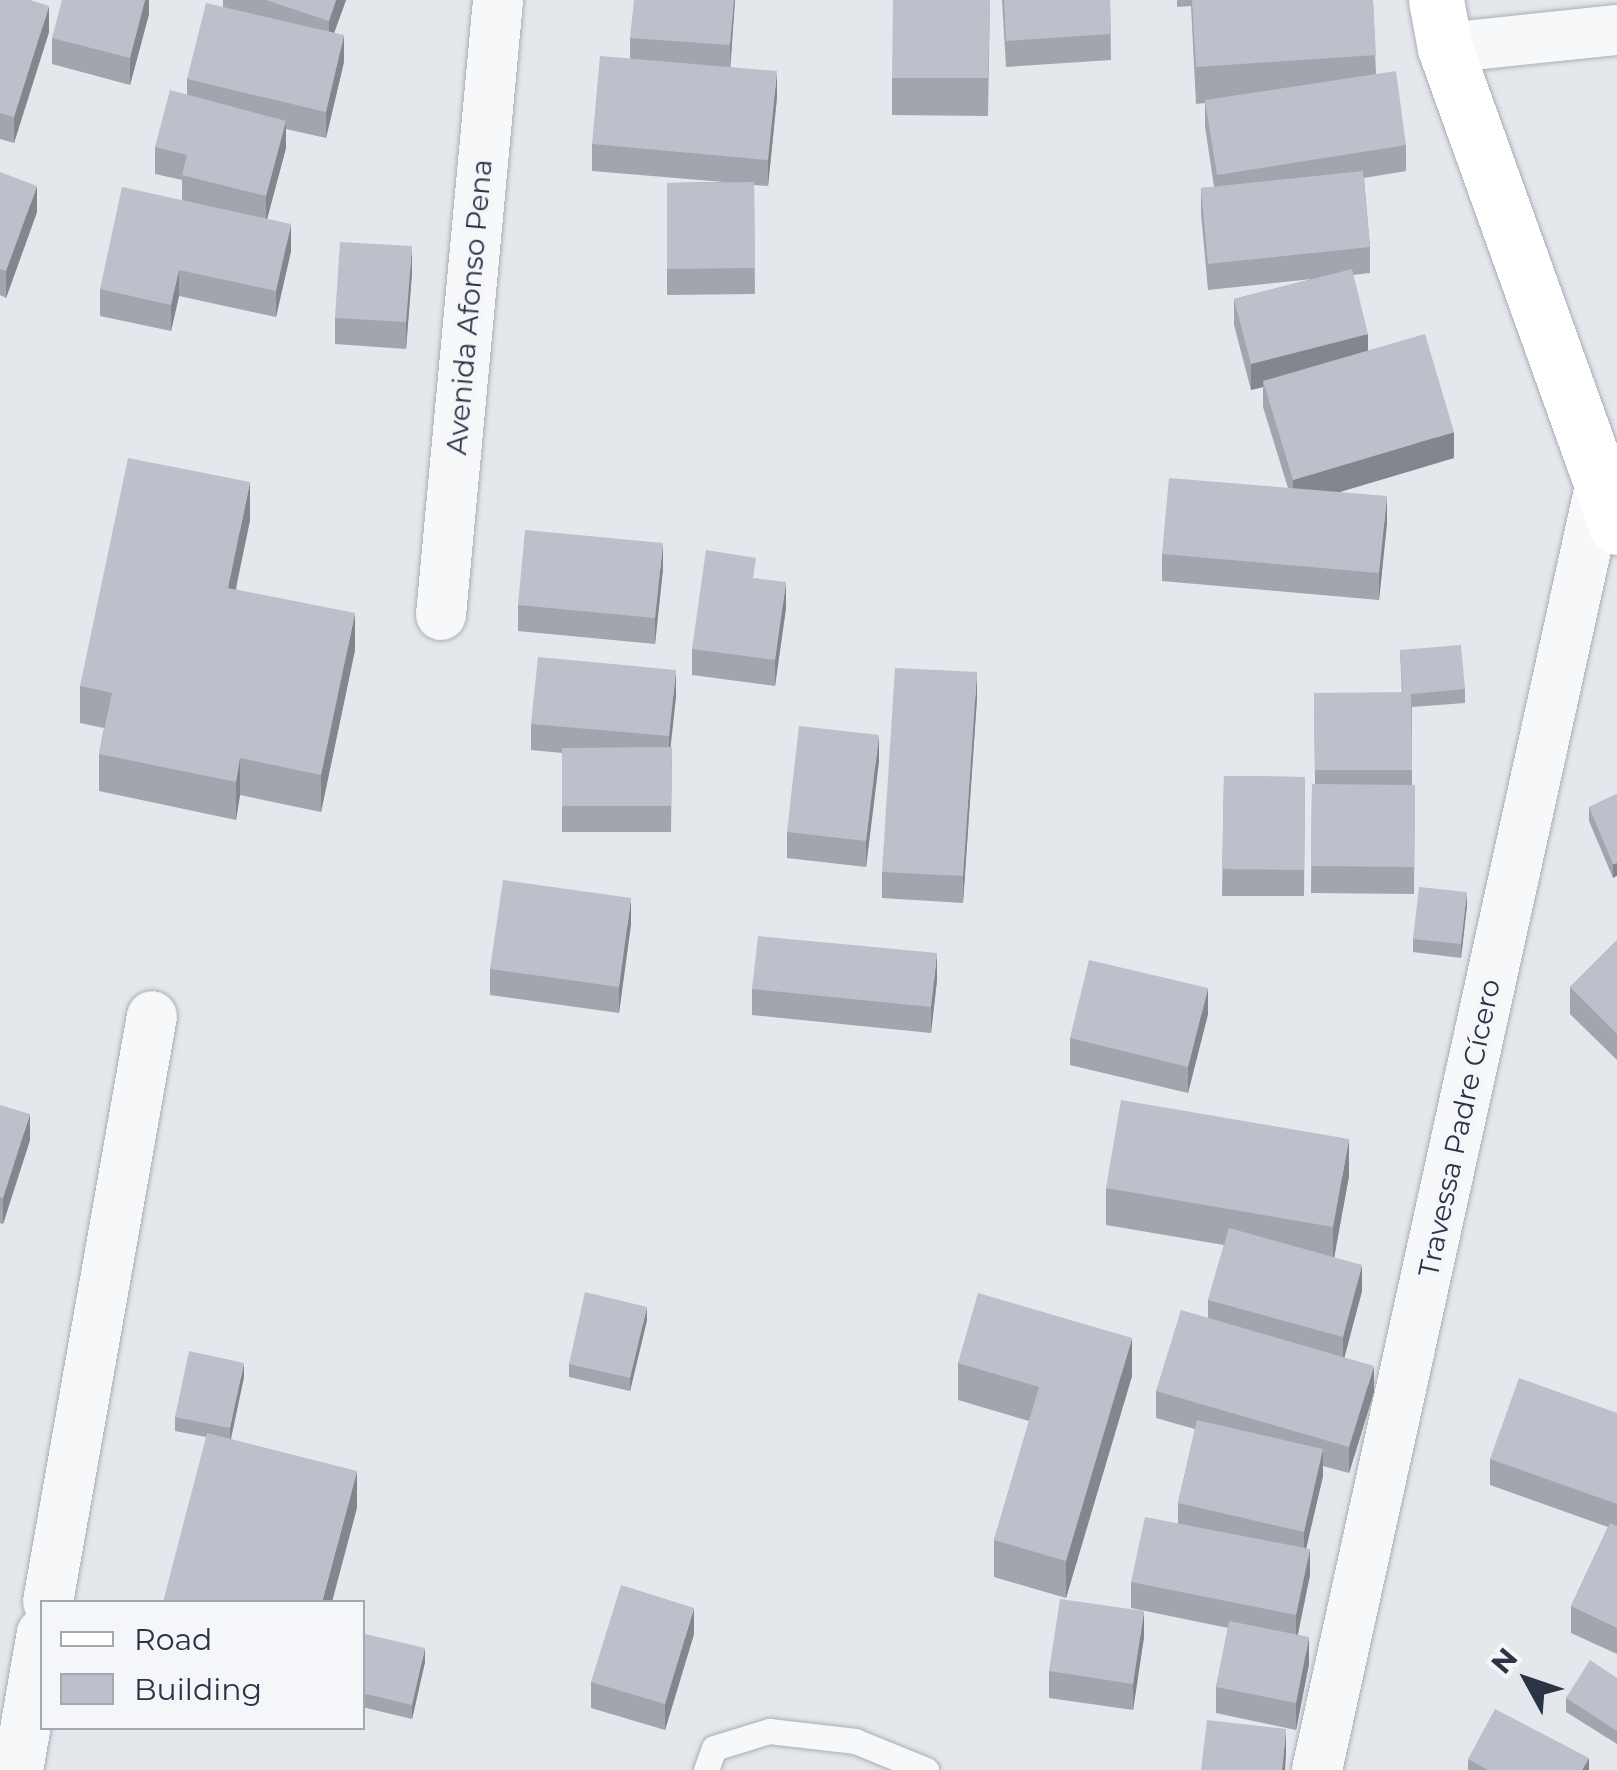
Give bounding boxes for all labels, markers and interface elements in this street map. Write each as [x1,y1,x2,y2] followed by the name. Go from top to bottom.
[439,158,499,456] street label: Avenida Afonso Pena
[1411,976,1507,1280] street label: Travessa Padre Cícero
[40,1600,365,1730] legend
[134,1621,212,1658] text: Road
[1477,1630,1577,1730] north arrow
[1484,1641,1524,1680] text: N
[134,1671,262,1708] text: Building

